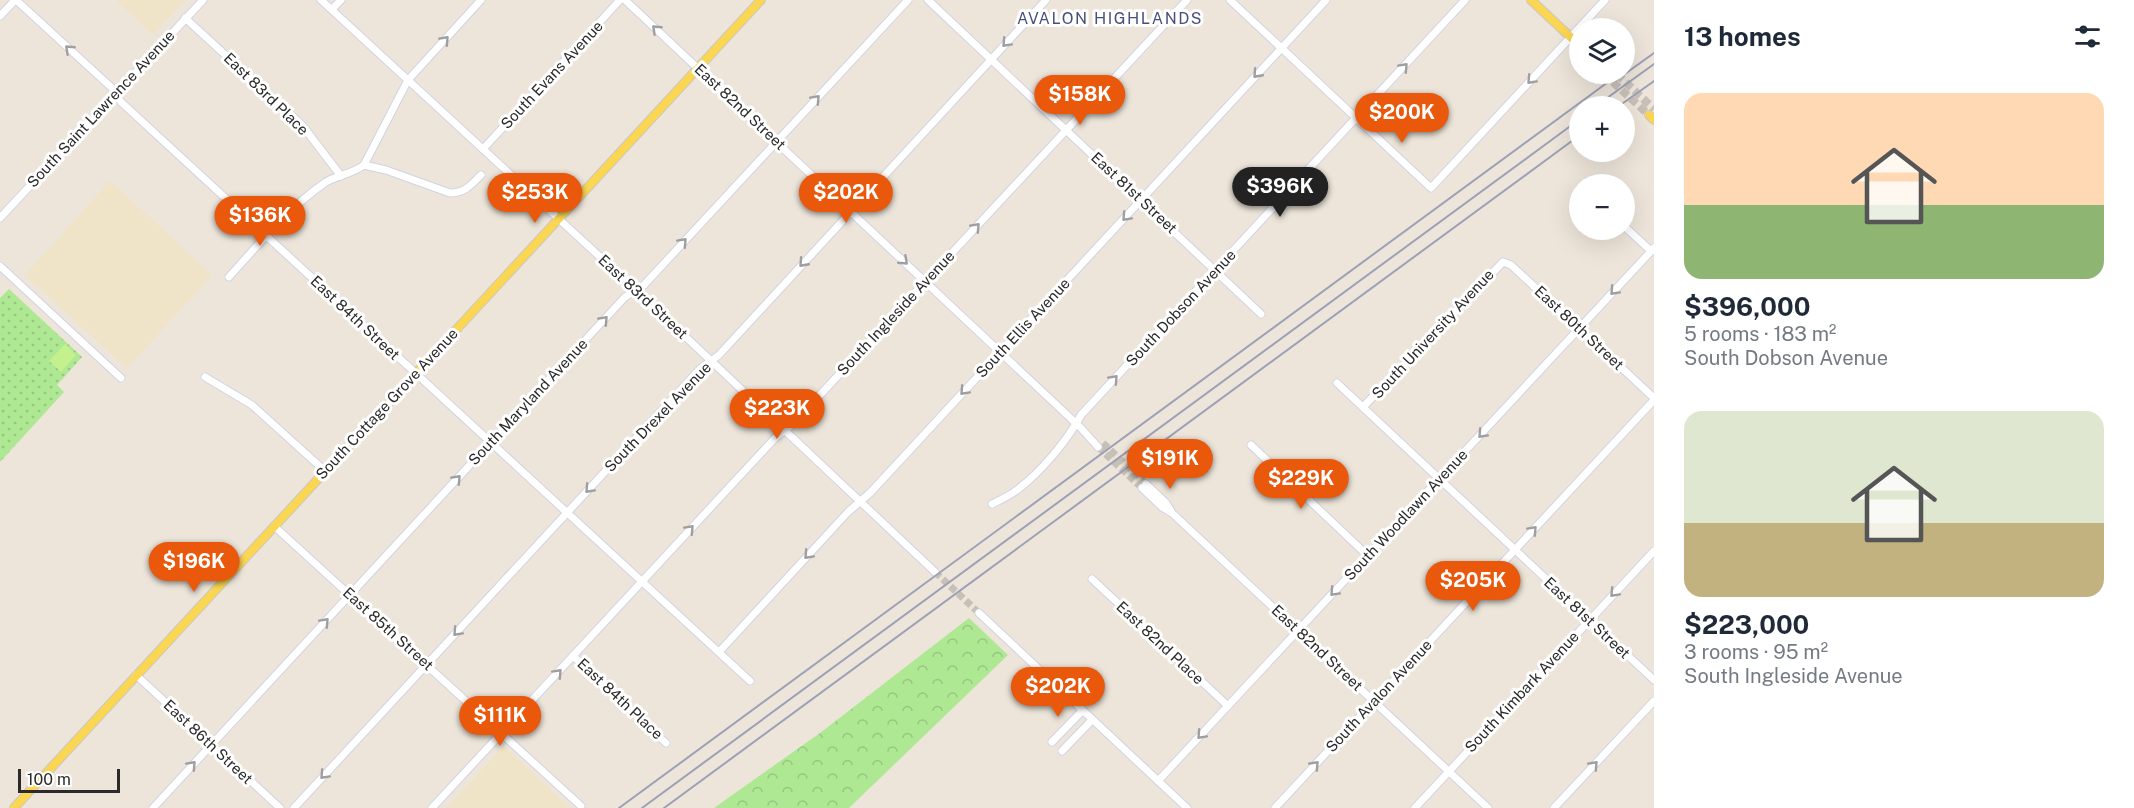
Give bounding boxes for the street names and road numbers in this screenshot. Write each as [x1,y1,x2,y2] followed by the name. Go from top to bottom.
[497,17,606,132] street label: South Evans Avenue
[23,27,178,191] street label: South Saint Lawrence Avenue
[221,49,312,138] street label: East 83rd Place
[691,60,789,153] street label: East 82nd Street
[1088,149,1181,237] street label: East 81st Street
[1122,246,1239,369] street label: South Dobson Avenue
[833,247,958,378] street label: South Ingleside Avenue
[595,251,692,342] street label: East 83rd Street
[1368,266,1497,402] street label: South University Avenue
[307,272,403,363] street label: East 84th Street
[972,274,1073,381] street label: South Ellis Avenue
[1531,282,1627,373] street label: East 80th Street
[312,325,461,483] street label: South Cottage Grove Avenue
[465,335,591,468] street label: South Maryland Avenue
[601,358,714,475] street label: South Drexel Avenue
[1341,446,1471,584] street label: South Woodlawn Avenue
[1541,574,1634,662] street label: East 81st Street
[340,584,437,674] street label: East 85th Street
[1113,598,1208,687] street label: East 82nd Place
[1268,601,1366,694] street label: East 82nd Street
[1461,628,1582,756] street label: South Kimbark Avenue
[1322,636,1435,755] street label: South Avalon Avenue
[574,655,667,743] street label: East 84th Place
[160,696,256,787] street label: East 86th Street

